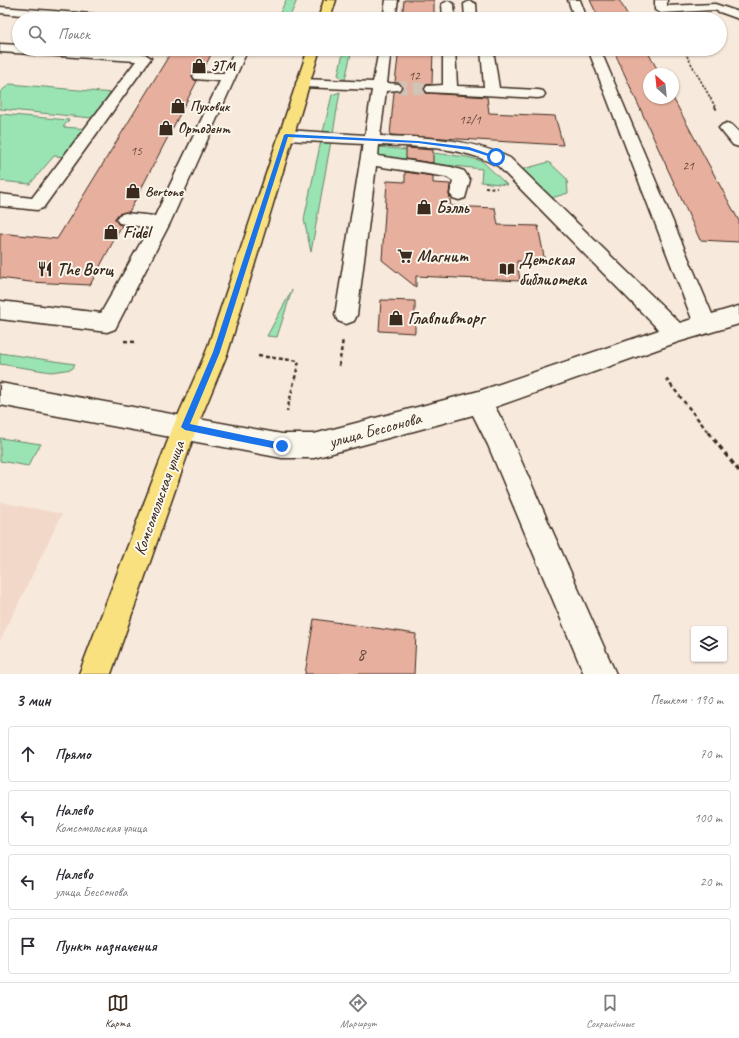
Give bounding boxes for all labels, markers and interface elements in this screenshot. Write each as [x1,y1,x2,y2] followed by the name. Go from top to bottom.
[12,12,727,56] search box
[26,23,48,45] icon: search
[58,25,90,44] text: Поиск
[190,57,208,75] shop icon: ЭТМ
[211,58,236,75] place label: ЭТМ
[408,68,421,84] house number: 12
[643,68,679,104] north arrow
[169,97,187,115] shop icon: Пуховик
[190,98,231,115] place label: Пуховик
[459,112,482,128] house number: 12/1
[157,119,175,137] shop icon: Ортодент
[178,120,231,137] place label: Ортодент
[130,143,143,159] house number: 15
[487,148,505,166] route start
[682,158,695,174] house number: 21
[124,182,142,200] shop icon: Bertone
[145,183,184,200] place label: Bertone
[436,197,470,218] place label: Бэлль
[415,198,433,216] shop icon: Бэлль
[123,222,153,243] place label: Fidel
[102,223,120,241] shop icon: Fidel
[417,246,469,267] place label: Магнит
[396,247,414,265] supermarket icon: Магнит
[519,249,588,290] place label: Детская библиотека
[57,259,114,280] place label: The Borщ
[36,260,54,278] restaurant icon: The Borщ
[498,260,516,278] library icon: Детская библиотека
[408,308,487,329] place label: Главпивторг
[387,309,405,327] shop icon: Главпивторг
[326,407,425,453] street label: улица Бессонова
[129,437,190,558] street label: Комсомольская улица
[273,437,291,455] route end
[691,626,727,662] map controls
[691,626,727,662] button: layers
[357,643,367,665] house number: 8
[16,690,51,711] text: 3 мин
[650,692,723,708] text: Пешком · 190 m
[17,743,39,765] icon: ahead
[55,745,91,764] text: Прямо
[700,746,722,762] text: 70 m
[55,801,93,820] text: Налево
[17,807,39,829] icon: left
[694,810,722,826] text: 100 m
[55,820,147,836] text: Комсомольская улица
[55,865,93,884] text: Налево
[17,871,39,893] icon: left
[700,874,722,890] text: 20 m
[55,884,127,900] text: улица Бессонова
[17,935,39,957] icon: arrive
[55,937,157,956] text: Пункт назначения
[105,992,130,1030] tab: Карта
[340,992,376,1030] tab: Маршрут
[586,992,634,1030] tab: Сохранённые

